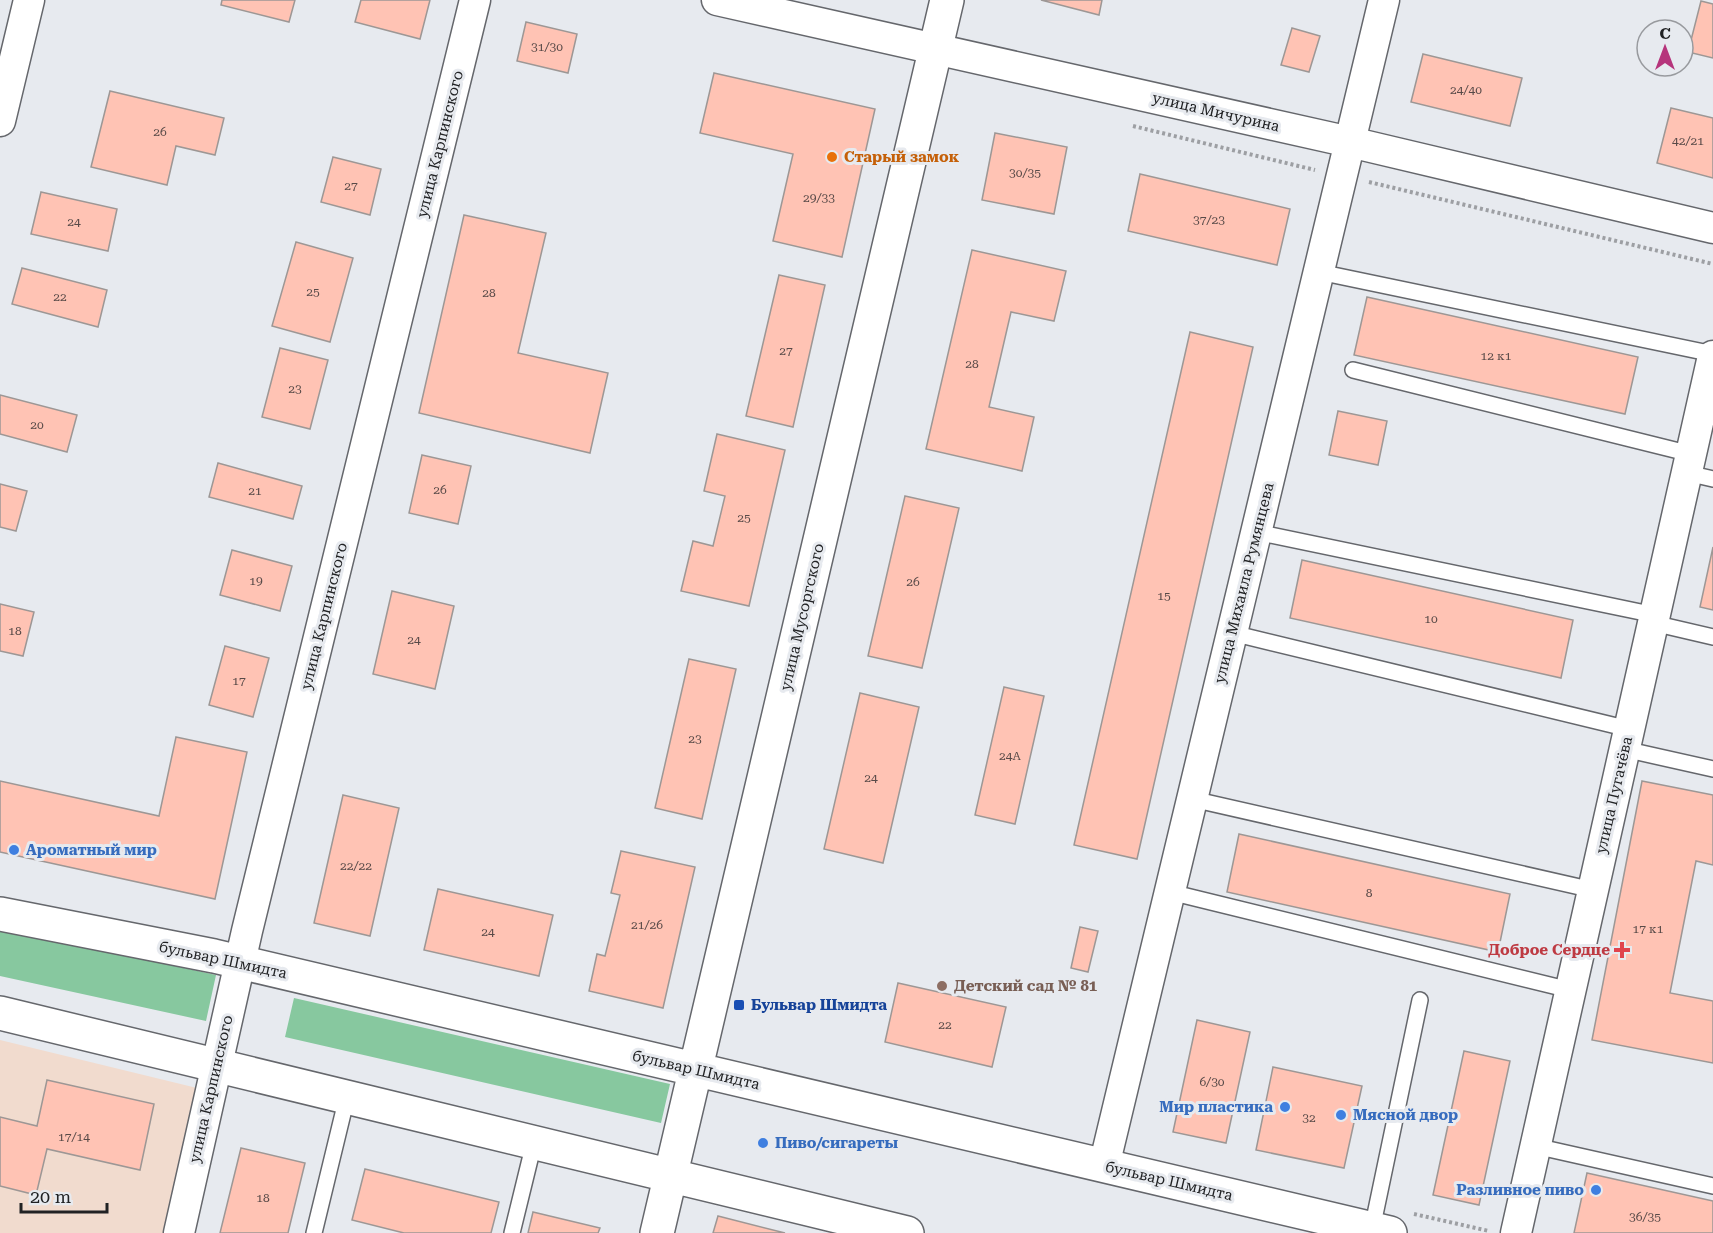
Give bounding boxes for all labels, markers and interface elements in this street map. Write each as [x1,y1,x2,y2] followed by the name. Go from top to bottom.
[1635,18,1695,78] north arrow
[1659,24,1671,43] text: С
[531,40,563,54] house number: 31/30
[413,69,467,219] street label: улица Карпинского
[1450,83,1482,97] house number: 24/40
[1151,89,1281,135] street label: улица Мичурина
[153,125,167,139] house number: 26
[1672,134,1704,148] house number: 42/21
[844,148,960,166] place label: Старый замок
[825,150,839,164] marker: Старый замок
[1009,166,1041,180] house number: 30/35
[344,179,358,193] house number: 27
[803,191,835,205] house number: 29/33
[1193,213,1225,227] house number: 37/23
[67,215,81,229] house number: 24
[306,285,320,299] house number: 25
[482,286,496,300] house number: 28
[53,290,67,304] house number: 22
[779,344,793,358] house number: 27
[1481,349,1512,363] house number: 12 к1
[965,357,979,371] house number: 28
[288,382,302,396] house number: 23
[30,418,44,432] house number: 20
[1210,481,1278,685] street label: улица Михаила Румянцева
[433,483,447,497] house number: 26
[248,484,262,498] house number: 21
[737,511,751,525] house number: 25
[297,541,351,691] street label: улица Карпинского
[776,542,828,692] street label: улица Мусоргского
[249,574,263,588] house number: 19
[906,575,920,589] house number: 26
[1157,589,1171,603] house number: 15
[1424,612,1438,626] house number: 10
[8,624,22,638] house number: 18
[407,633,421,647] house number: 24
[232,674,246,688] house number: 17
[688,732,702,746] house number: 23
[1592,735,1636,855] street label: улица Пугачёва
[999,749,1022,763] house number: 24А
[864,771,878,785] house number: 24
[26,841,157,859] place label: Ароматный мир
[7,843,21,857] marker: Ароматный мир
[340,859,372,873] house number: 22/22
[1366,886,1373,900] house number: 8
[631,918,663,932] house number: 21/26
[1633,922,1664,936] house number: 17 к1
[481,925,495,939] house number: 24
[157,938,289,982] street label: бульвар Шмидта
[1488,941,1610,959] place label: Доброе Сердце
[1615,943,1629,957] marker: Доброе Сердце
[954,977,1098,995] place label: Детский сад № 81
[935,979,949,993] marker: Детский сад № 81
[751,996,887,1014] place label: Бульвар Шмидта
[732,998,746,1012] marker: Бульвар Шмидта
[185,1013,237,1165] street label: улица Карпинского
[938,1018,952,1032] house number: 22
[631,1047,761,1093] street label: бульвар Шмидта
[1199,1075,1225,1089] house number: 6/30
[1159,1098,1273,1116] place label: Мир пластика
[1278,1100,1292,1114] marker: Мир пластика
[1353,1106,1458,1124] place label: Мясной двор
[1334,1108,1348,1122] marker: Мясной двор
[1302,1111,1316,1125] house number: 32
[58,1130,90,1144] house number: 17/14
[775,1134,899,1152] place label: Пиво/сигареты
[756,1136,770,1150] marker: Пиво/сигареты
[1104,1158,1234,1204] street label: бульвар Шмидта
[21,1176,106,1214] scale bar
[1456,1181,1584,1199] place label: Разливное пиво
[1589,1183,1603,1197] marker: Разливное пиво
[30,1186,71,1207] text: 20 m
[256,1191,270,1205] house number: 18
[1629,1210,1661,1224] house number: 36/35

